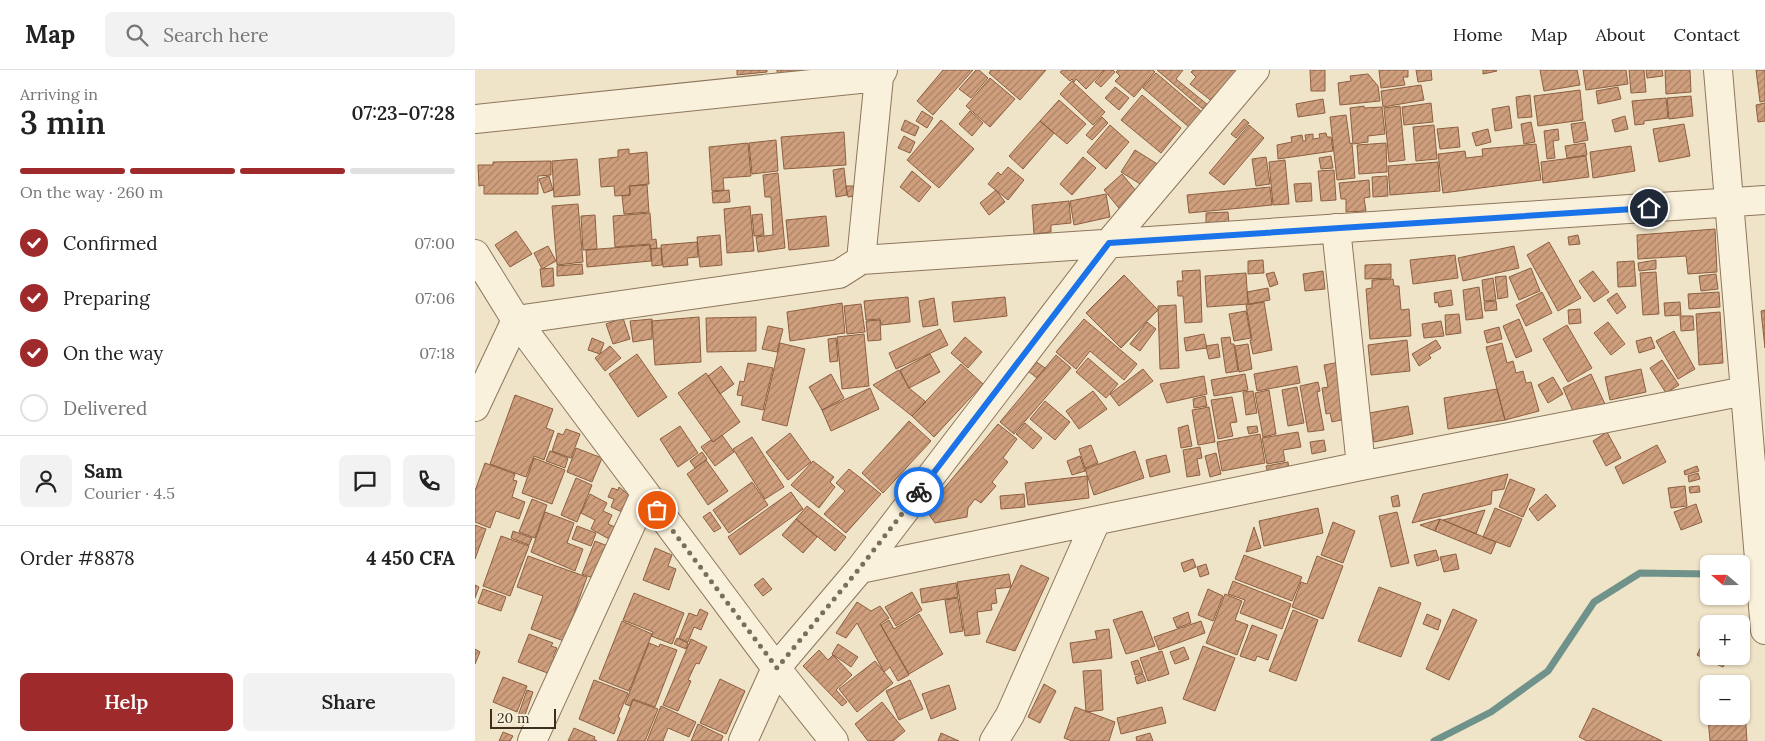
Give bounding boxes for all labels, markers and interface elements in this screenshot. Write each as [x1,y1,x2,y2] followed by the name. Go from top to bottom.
[105,12,455,57] search box
[25,19,75,50] text: Map
[123,21,151,49] icon: search
[163,23,269,47] text: Search here
[1453,23,1503,46] text: Home
[1531,23,1567,46] text: Map
[1595,23,1645,46] text: About
[1673,23,1740,46] text: Contact
[20,84,98,104] text: Arriving in
[352,101,455,125] text: 07:23–07:28
[20,102,106,143] text: 3 min
[20,182,163,202] text: On the way · 260 m
[1628,187,1670,229] pin
[1635,194,1663,222] icon: home
[20,229,48,257] icon: check
[63,231,158,255] text: Confirmed
[414,233,455,253] text: 07:00
[20,284,48,312] icon: check
[63,286,150,310] text: Preparing
[415,288,455,308] text: 07:06
[20,339,48,367] icon: check
[63,341,163,365] text: On the way
[419,343,455,363] text: 07:18
[63,396,147,420] text: Delivered
[20,455,72,507] button: person
[339,455,391,507] button: chat
[403,455,455,507] button: phone
[84,459,123,483] text: Sam
[894,467,944,517] courier
[905,478,933,506] icon: bike
[84,483,175,503] text: Courier · 4.5
[636,489,678,531] pin
[643,496,671,524] icon: bag
[20,546,135,570] text: Order #8878
[366,546,455,570] text: 4 450 CFA
[1700,555,1750,605] north arrow
[1700,555,1750,725] map controls
[1700,615,1750,665] button: +
[20,673,233,731] button: Help
[243,673,455,731] button: Share
[1700,675,1750,725] button: −
[490,706,556,729] scale bar
[497,709,529,727] text: 20 m

